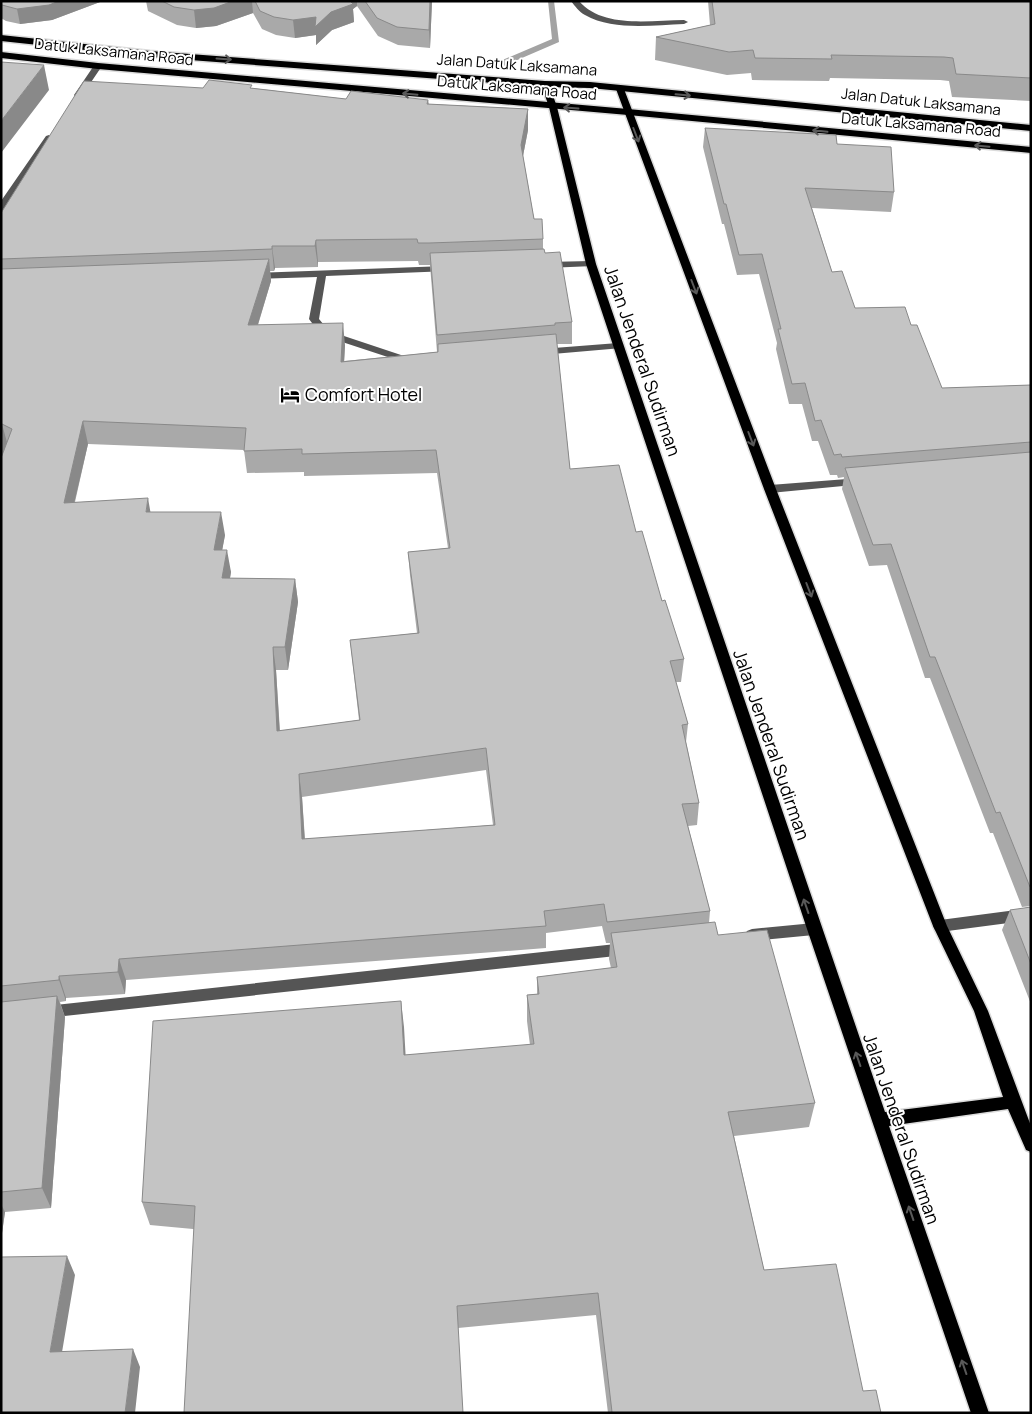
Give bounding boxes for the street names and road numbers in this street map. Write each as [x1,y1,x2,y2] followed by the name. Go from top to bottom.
[33,33,195,70] street label: Datuk Laksamana Road
[436,48,598,81] street label: Jalan Datuk Laksamana
[436,70,598,105] street label: Datuk Laksamana Road
[840,83,1002,120] street label: Jalan Datuk Laksamana
[840,107,1002,142] street label: Datuk Laksamana Road
[599,262,687,459] street label: Jalan Jenderal Sudirman
[728,646,816,843] street label: Jalan Jenderal Sudirman
[858,1030,946,1227] street label: Jalan Jenderal Sudirman

